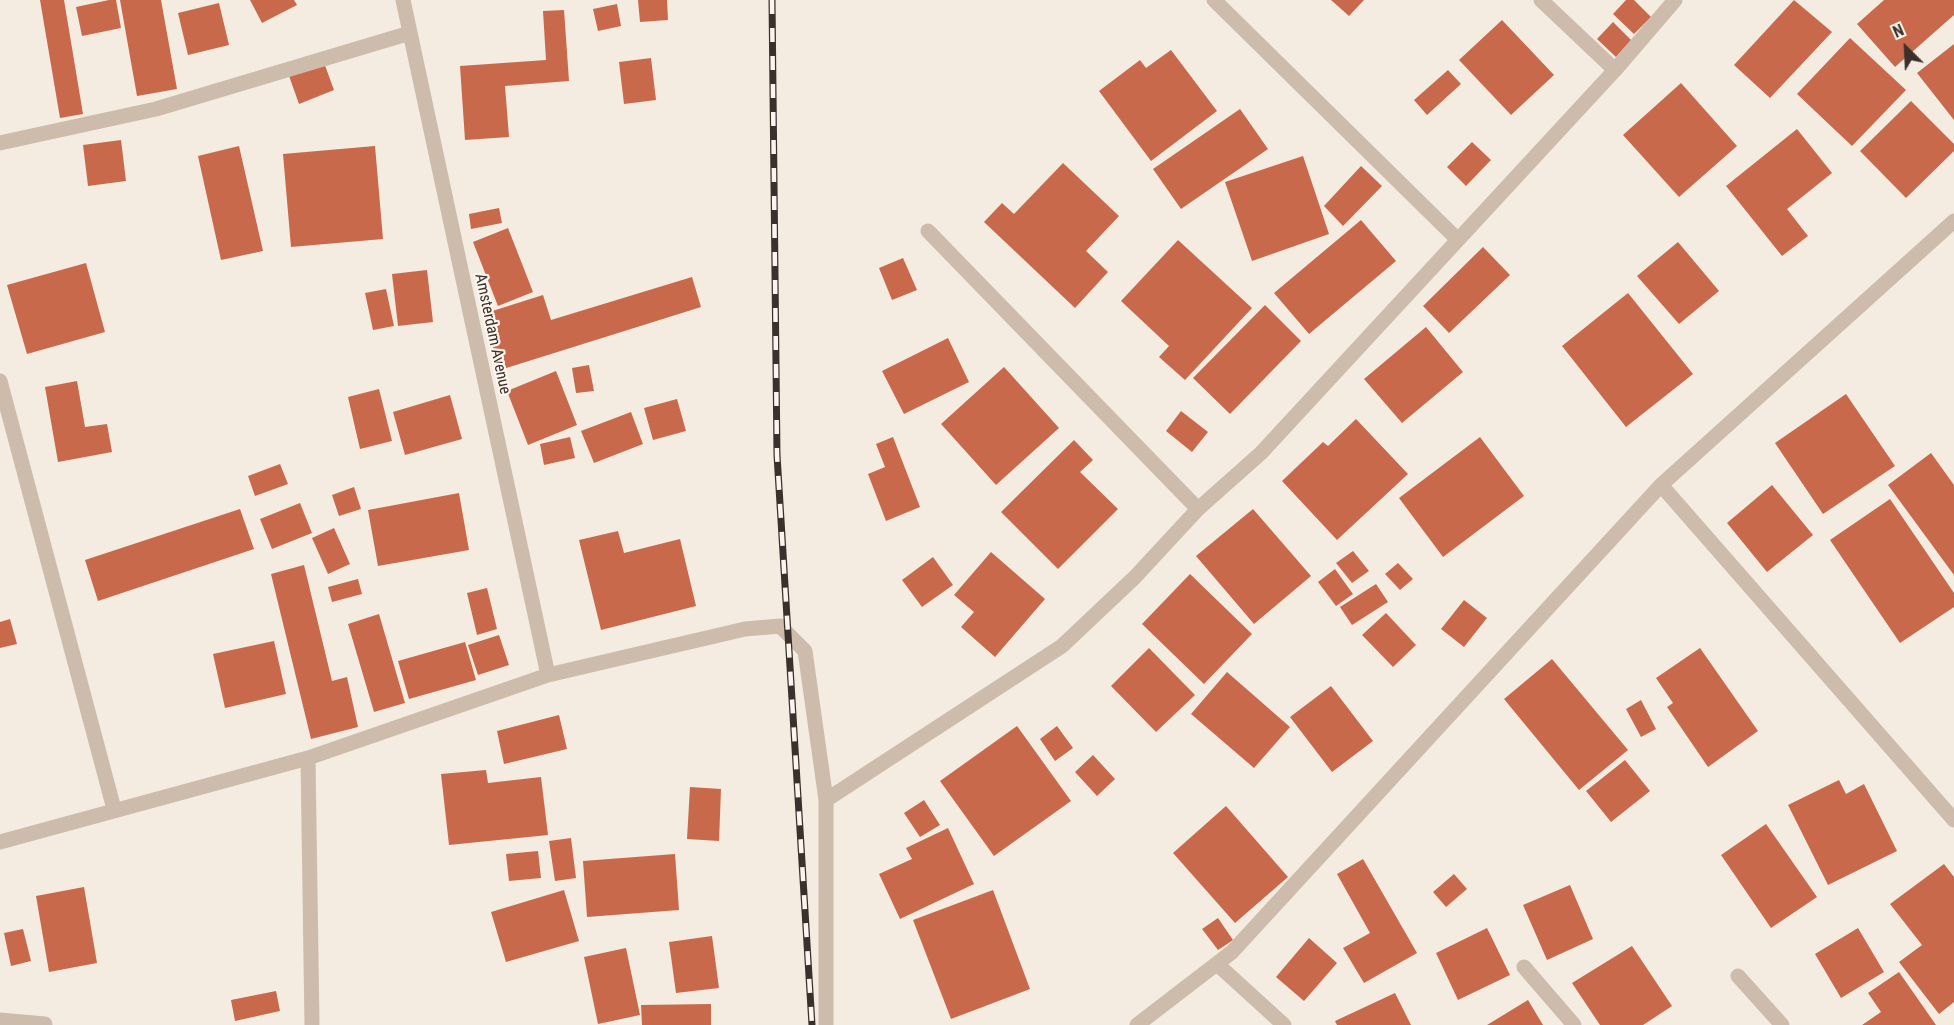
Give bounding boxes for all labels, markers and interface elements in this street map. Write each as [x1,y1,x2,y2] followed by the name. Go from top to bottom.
[1876,18,1936,78] north arrow
[1890,20,1907,42] text: N
[470,272,514,396] street label: Amsterdam Avenue

